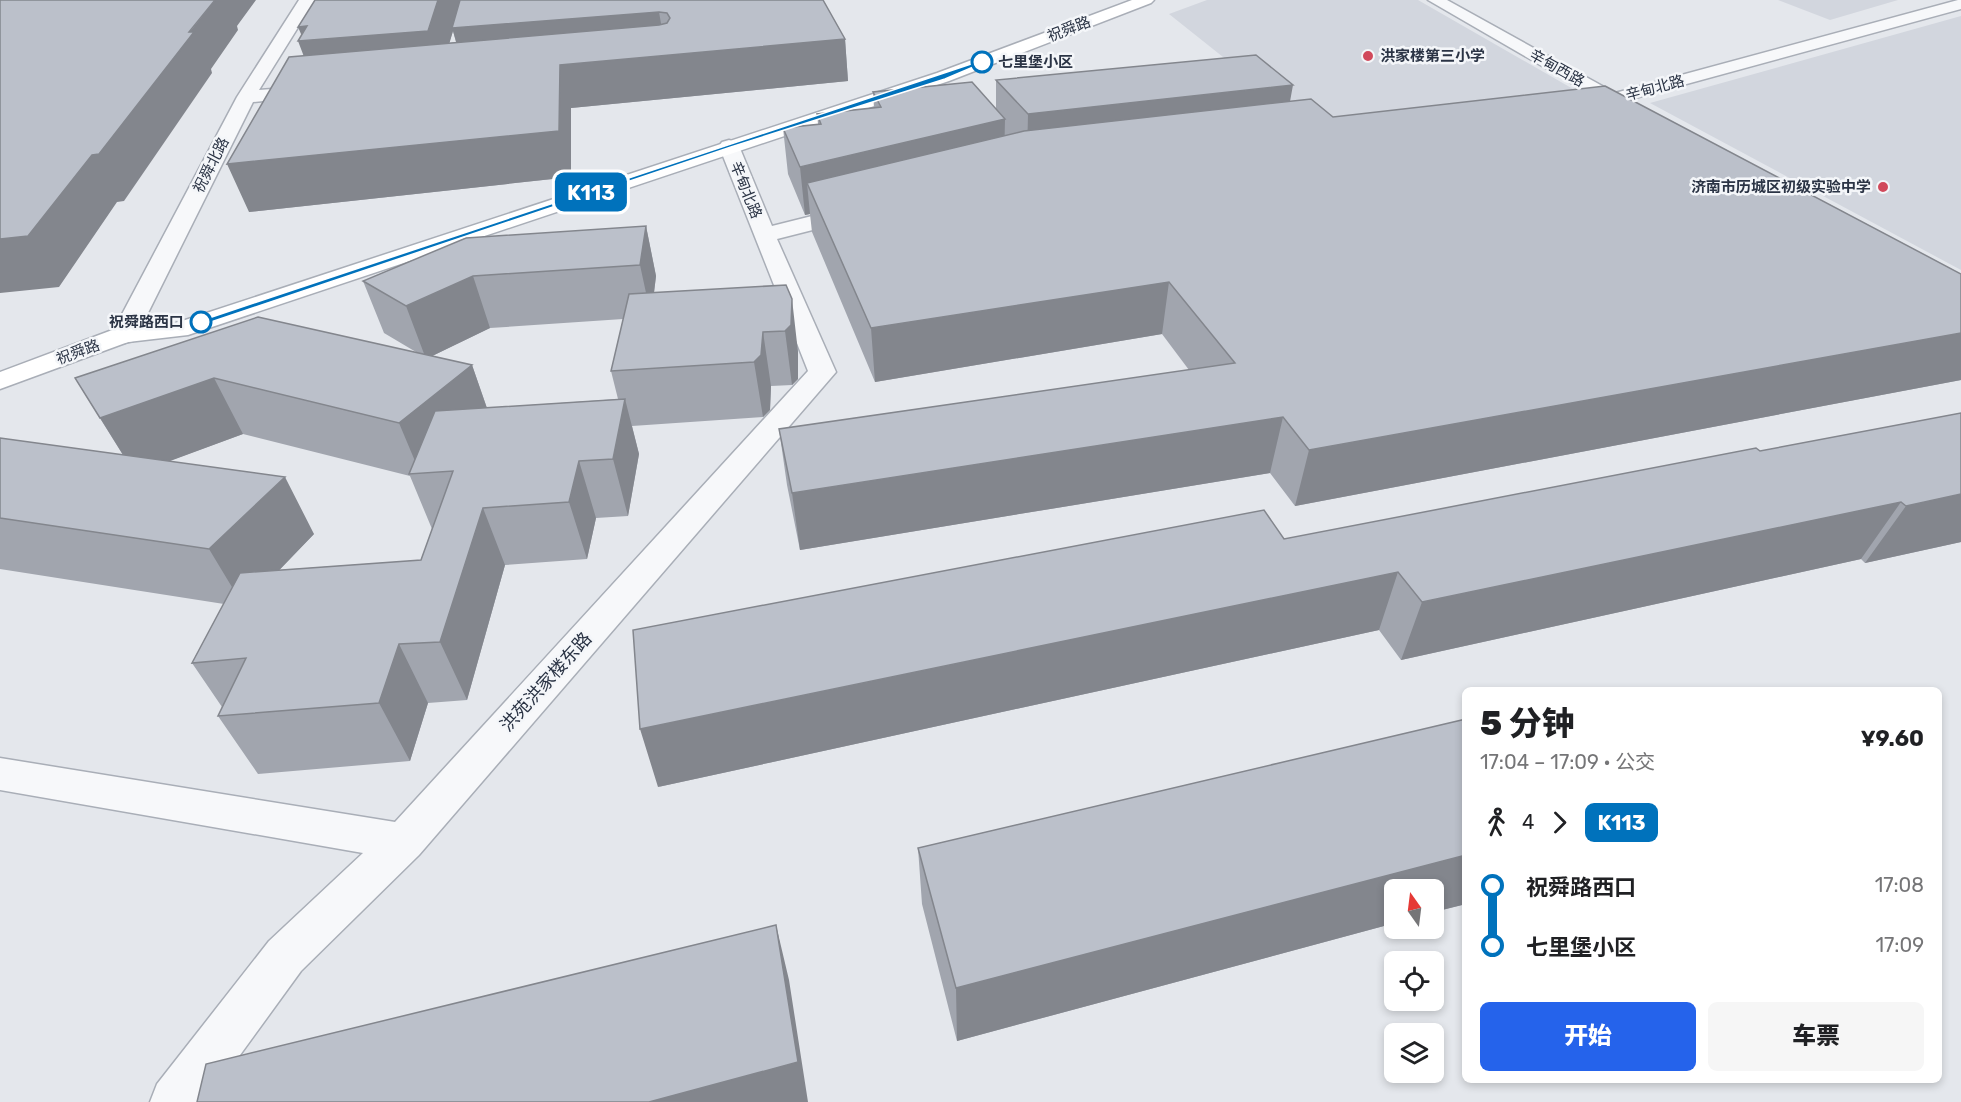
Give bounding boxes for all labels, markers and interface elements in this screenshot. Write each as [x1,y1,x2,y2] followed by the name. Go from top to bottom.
[1045,13,1093,45] street label: 祝舜路
[1526,46,1588,90] street label: 辛甸西路
[1380,47,1485,65] place label: 洪家楼第三小学
[1361,49,1375,63] marker: 洪家楼第三小学
[971,51,993,73] marker: 七里堡小区
[998,53,1073,71] place label: 七里堡小区
[1624,72,1686,104] street label: 辛甸北路
[189,134,233,196] street label: 祝舜北路
[726,159,766,221] street label: 辛甸北路
[549,172,633,212] line badge: K113
[1691,178,1871,196] place label: 济南市历城区初级实验中学
[567,180,615,205] text: K113
[1876,180,1890,194] marker: 济南市历城区初级实验中学
[190,311,212,333] marker: 祝舜路西口
[109,313,184,331] place label: 祝舜路西口
[54,336,102,368] street label: 祝舜路
[496,628,596,736] street label: 洪苑洪家楼东路
[1480,704,1575,743] text: 5 分钟
[1860,725,1924,752] text: ¥9.60
[1480,750,1655,774] text: 17:04 – 17:09 · 公交
[1480,806,1513,839] icon: walk
[1543,806,1576,839] icon: forward
[1522,810,1534,834] text: 4
[1597,810,1646,835] text: K113
[1875,873,1924,897] text: 17:08
[1526,874,1636,901] text: 祝舜路西口
[1384,879,1444,939] north arrow
[1384,879,1444,1083] map controls
[1876,933,1924,957] text: 17:09
[1526,934,1636,961] text: 七里堡小区
[1384,951,1444,1011] button: locate
[1480,1002,1696,1071] button: 开始
[1708,1002,1924,1071] button: 车票
[1384,1023,1444,1083] button: layers

